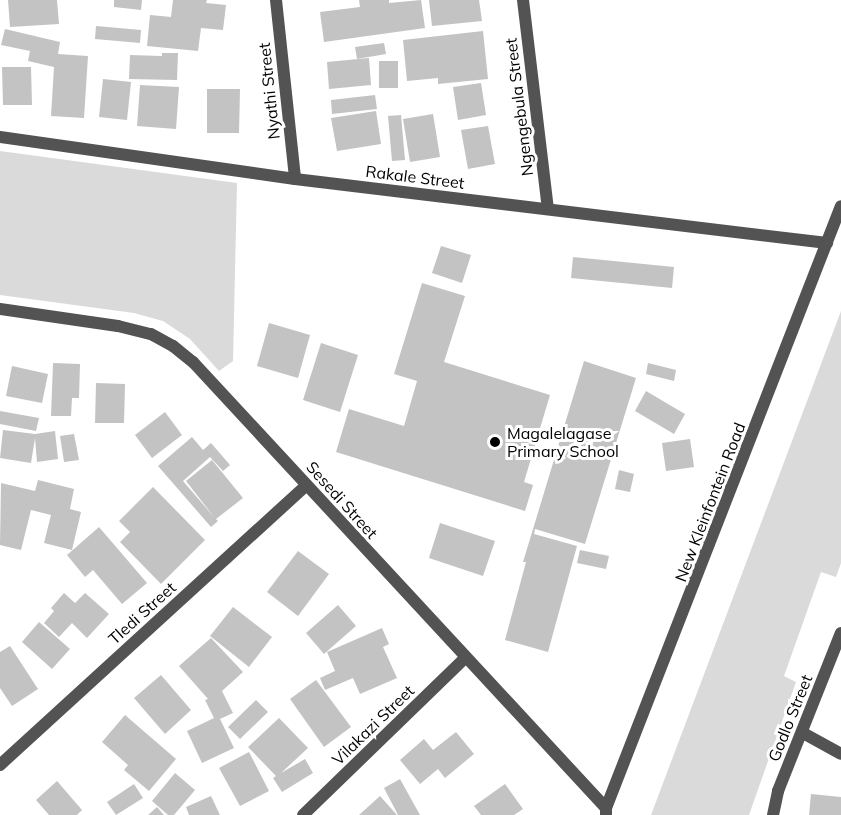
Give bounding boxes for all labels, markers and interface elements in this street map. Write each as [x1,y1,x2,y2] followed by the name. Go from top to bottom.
[501,37,537,177] street label: Ngengebula Street
[254,42,284,140] street label: Nyathi Street
[365,161,465,193] street label: Rakale Street
[671,420,749,584] street label: New Kleinfontein Road
[507,423,619,461] place label: Magalelagase Primary School
[488,435,502,449] marker: Magalelagase Primary School
[302,457,382,543] street label: Sesedi Street
[104,578,180,648] street label: Tledi Street
[764,672,816,764] street label: Godlo Street
[328,681,418,769] street label: Vilakazi Street

